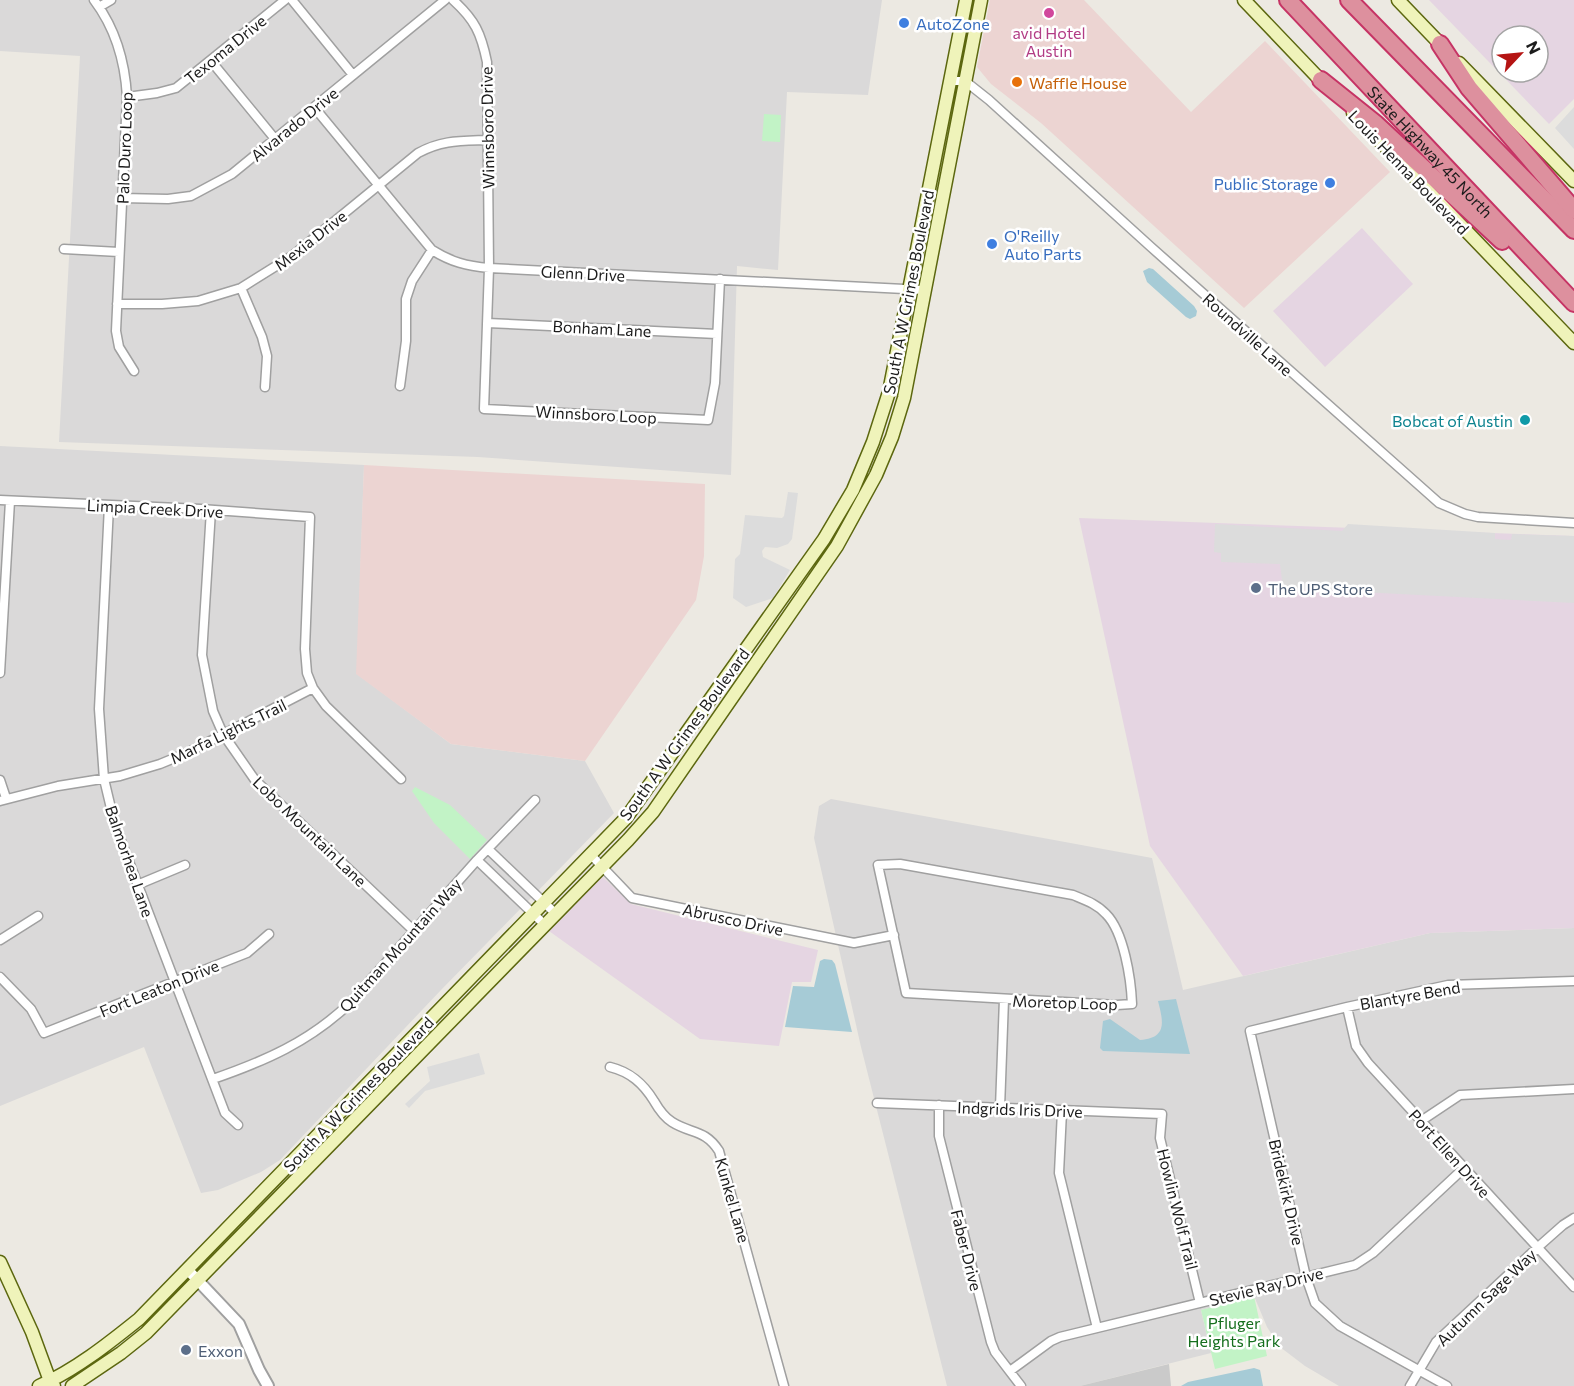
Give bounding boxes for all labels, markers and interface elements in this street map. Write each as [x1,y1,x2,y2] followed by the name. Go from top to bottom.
[1042,6,1056,20] marker: avid Hotel Austin
[180,10,270,88] street label: Texoma Drive
[916,14,990,33] place label: AutoZone
[897,16,911,30] marker: AutoZone
[1012,23,1086,60] place label: avid Hotel Austin
[1490,24,1550,84] north arrow
[1523,38,1545,57] text: N
[476,67,498,189] street label: Winnsboro Drive
[1029,73,1127,92] place label: Waffle House
[1010,75,1024,89] marker: Waffle House
[1364,82,1497,221] street label: State Highway 45 North
[247,83,341,165] street label: Alvarado Drive
[113,92,135,204] street label: Palo Duro Loop
[1345,106,1473,238] street label: Louis Henna Boulevard
[1214,174,1318,193] place label: Public Storage
[1323,176,1337,190] marker: Public Storage
[879,188,937,396] street label: South A W Grimes Boulevard
[270,206,350,274] street label: Mexia Drive
[1004,226,1082,263] place label: O'Reilly Auto Parts
[985,237,999,251] marker: O'Reilly Auto Parts
[540,261,626,285] street label: Glenn Drive
[1199,289,1297,379] street label: Roundville Lane
[552,316,652,340] street label: Bonham Lane
[535,401,657,427] street label: Winnsboro Loop
[1392,411,1513,430] place label: Bobcat of Austin
[1518,413,1532,427] marker: Bobcat of Austin
[86,495,224,521] street label: Limpia Creek Drive
[1268,579,1373,598] place label: The UPS Store
[1249,581,1263,595] marker: The UPS Store
[615,644,753,824] street label: South A W Grimes Boulevard
[167,695,289,767] street label: Marfa Lights Trail
[249,772,371,890] street label: Lobo Mountain Lane
[102,803,158,919] street label: Balmorhea Lane
[335,874,465,1016] street label: Quitman Mountain Way
[681,899,785,939] street label: Abrusco Drive
[96,955,222,1021] street label: Fort Leaton Drive
[1358,977,1462,1013] street label: Blantyre Bend
[1012,991,1118,1013] street label: Moretop Loop
[279,1013,437,1175] street label: South A W Grimes Boulevard
[957,1097,1083,1121] street label: Indgrids Iris Drive
[1405,1105,1495,1201] street label: Port Ellen Drive
[1266,1137,1308,1247] street label: Bridekirk Drive
[1154,1146,1202,1272] street label: Howlin Wolf Trail
[712,1155,754,1245] street label: Kunkel Lane
[948,1207,986,1293] street label: Faber Drive
[1432,1245,1540,1349] street label: Autumn Sage Way
[1207,1263,1325,1309] street label: Stevie Ray Drive
[1188,1313,1281,1350] park label: Pfluger Heights Park
[198,1341,243,1360] place label: Exxon
[179,1343,193,1357] marker: Exxon

